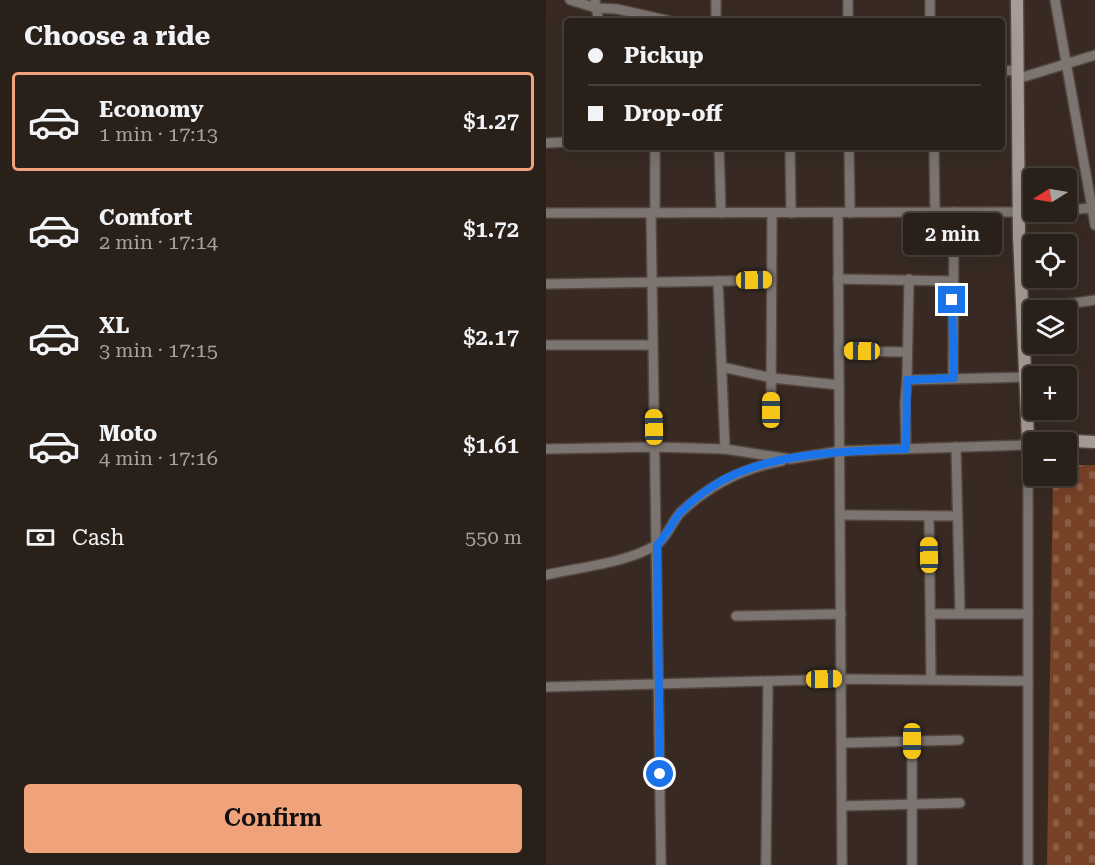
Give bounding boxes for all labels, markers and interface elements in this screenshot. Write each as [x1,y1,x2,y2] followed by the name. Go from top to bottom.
[24,20,210,52] text: Choose a ride
[624,43,704,68] text: Pickup
[27,95,81,149] icon: car
[99,97,203,122] text: Economy
[624,101,722,126] text: Drop-off
[463,109,519,134] text: $1.27
[99,122,218,146] text: 1 min · 17:13
[1023,168,1077,222] north arrow
[1023,168,1077,486] map controls
[27,203,81,257] icon: car
[99,205,192,230] text: Comfort
[902,213,1002,255] callout: 2 min
[463,217,519,242] text: $1.72
[925,222,980,246] text: 2 min
[99,230,218,254] text: 2 min · 17:14
[1023,234,1077,288] button: locate
[736,271,772,289] car
[938,286,965,313] route end
[1023,300,1077,354] button: layers
[27,311,81,365] icon: car
[99,313,129,338] text: XL
[463,325,519,350] text: $2.17
[99,338,218,362] text: 3 min · 17:15
[844,342,880,360] car
[1023,366,1077,420] button: +
[762,392,780,428] car
[645,409,663,445] car
[27,419,81,473] icon: car
[99,421,157,446] text: Moto
[1023,432,1077,486] button: −
[463,433,519,458] text: $1.61
[99,446,218,470] text: 4 min · 17:16
[24,521,57,554] icon: cash
[72,525,124,550] text: Cash
[465,525,522,549] text: 550 m
[920,537,938,573] car
[806,670,842,688] car
[903,723,921,759] car
[646,760,673,787] route start
[24,784,522,853] button: Confirm

